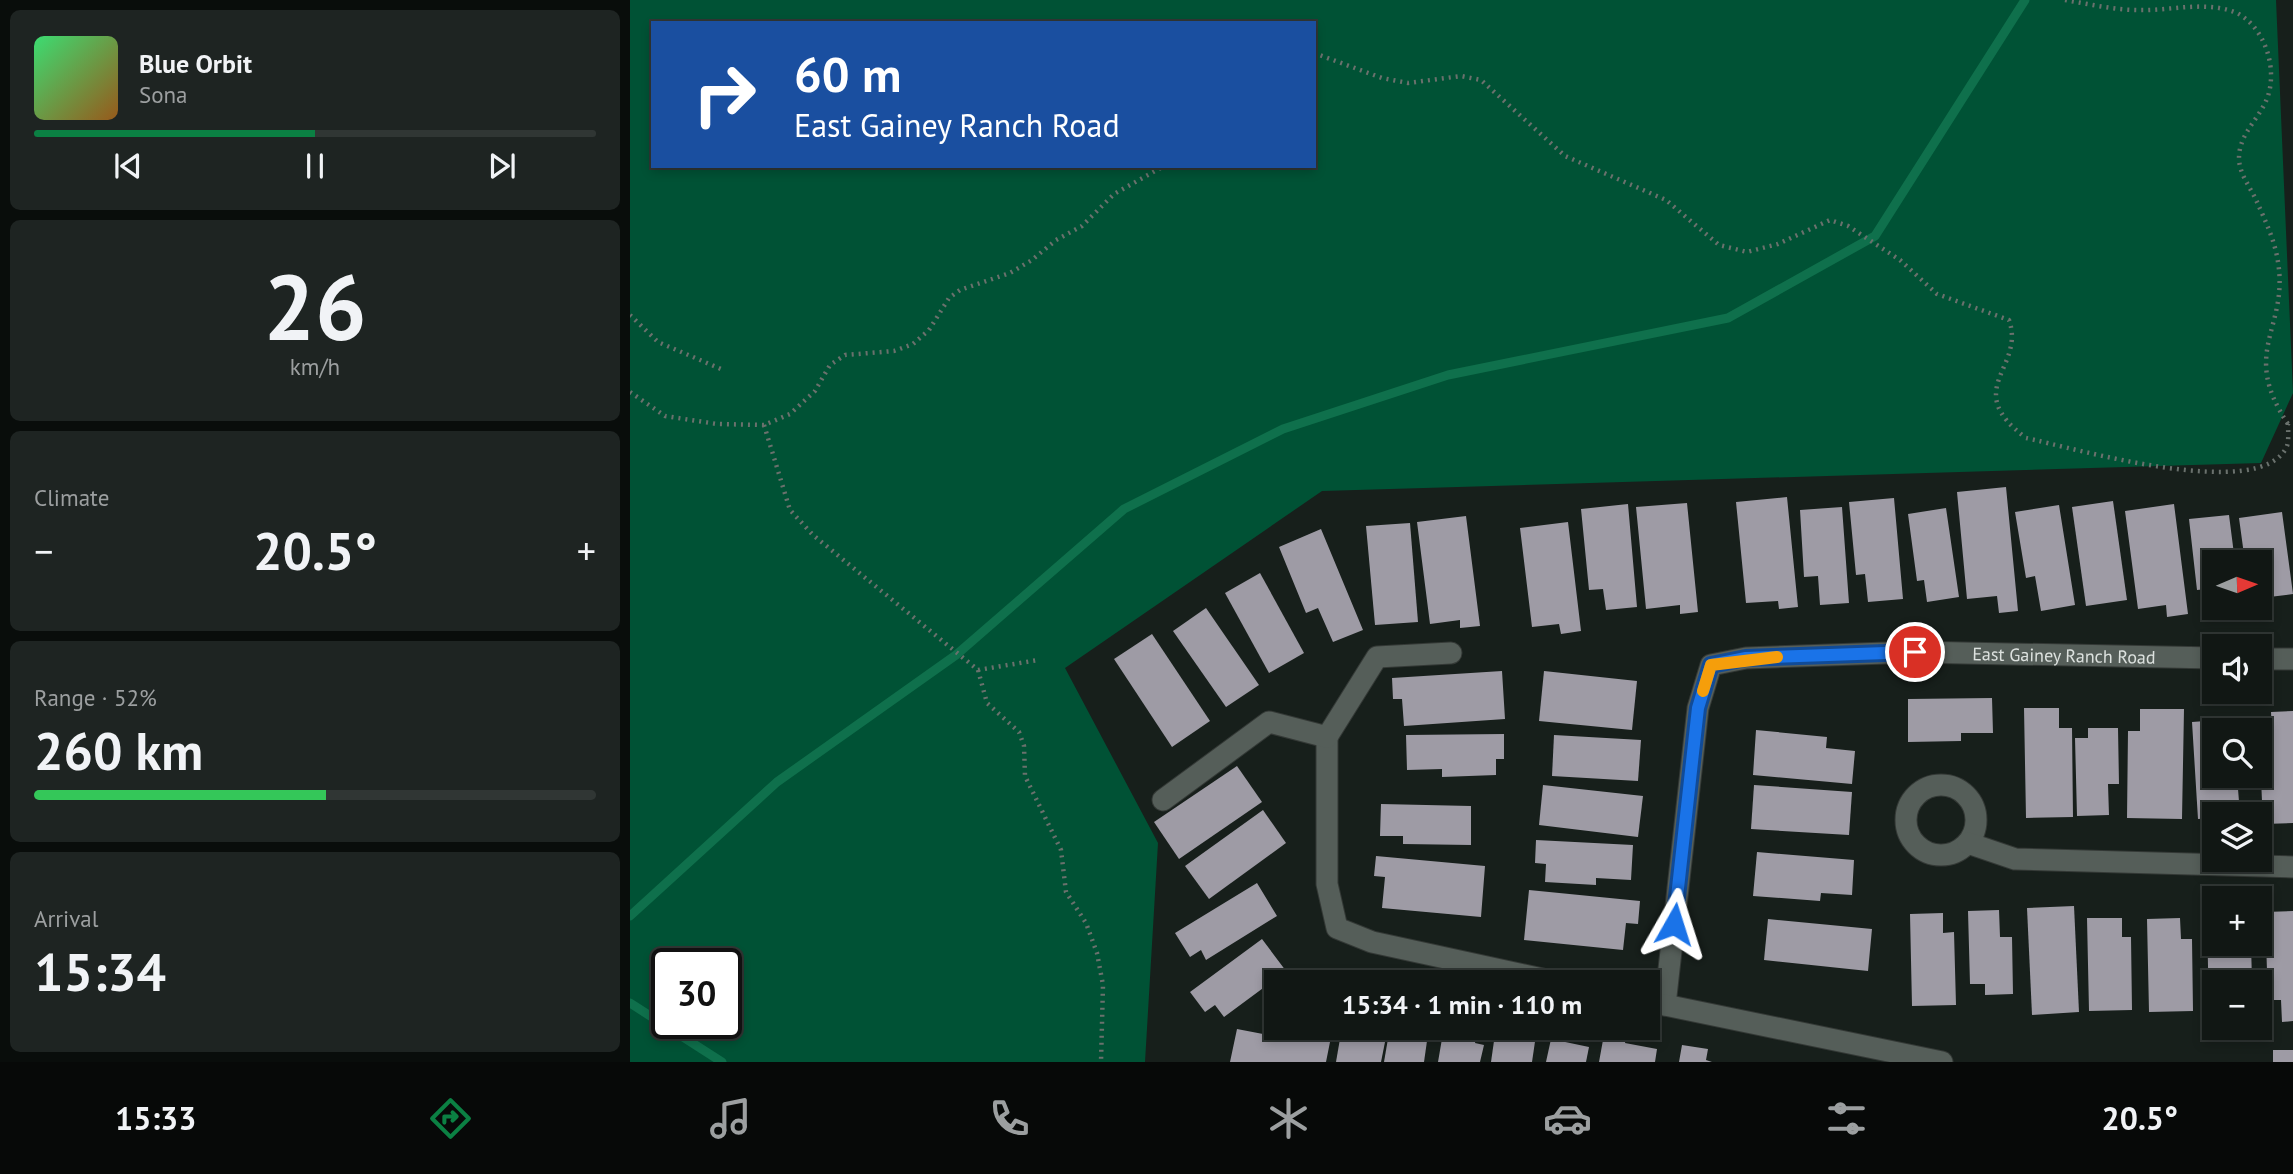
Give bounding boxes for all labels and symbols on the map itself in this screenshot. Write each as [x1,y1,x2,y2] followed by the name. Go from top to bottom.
[2202,550,2272,620] north arrow
[1885,622,1945,682] pin
[1972,642,2156,668] street label: East Gainey Ranch Road
[1637,887,1711,961] position arrow
[651,948,742,1039] speed limit sign: 30

